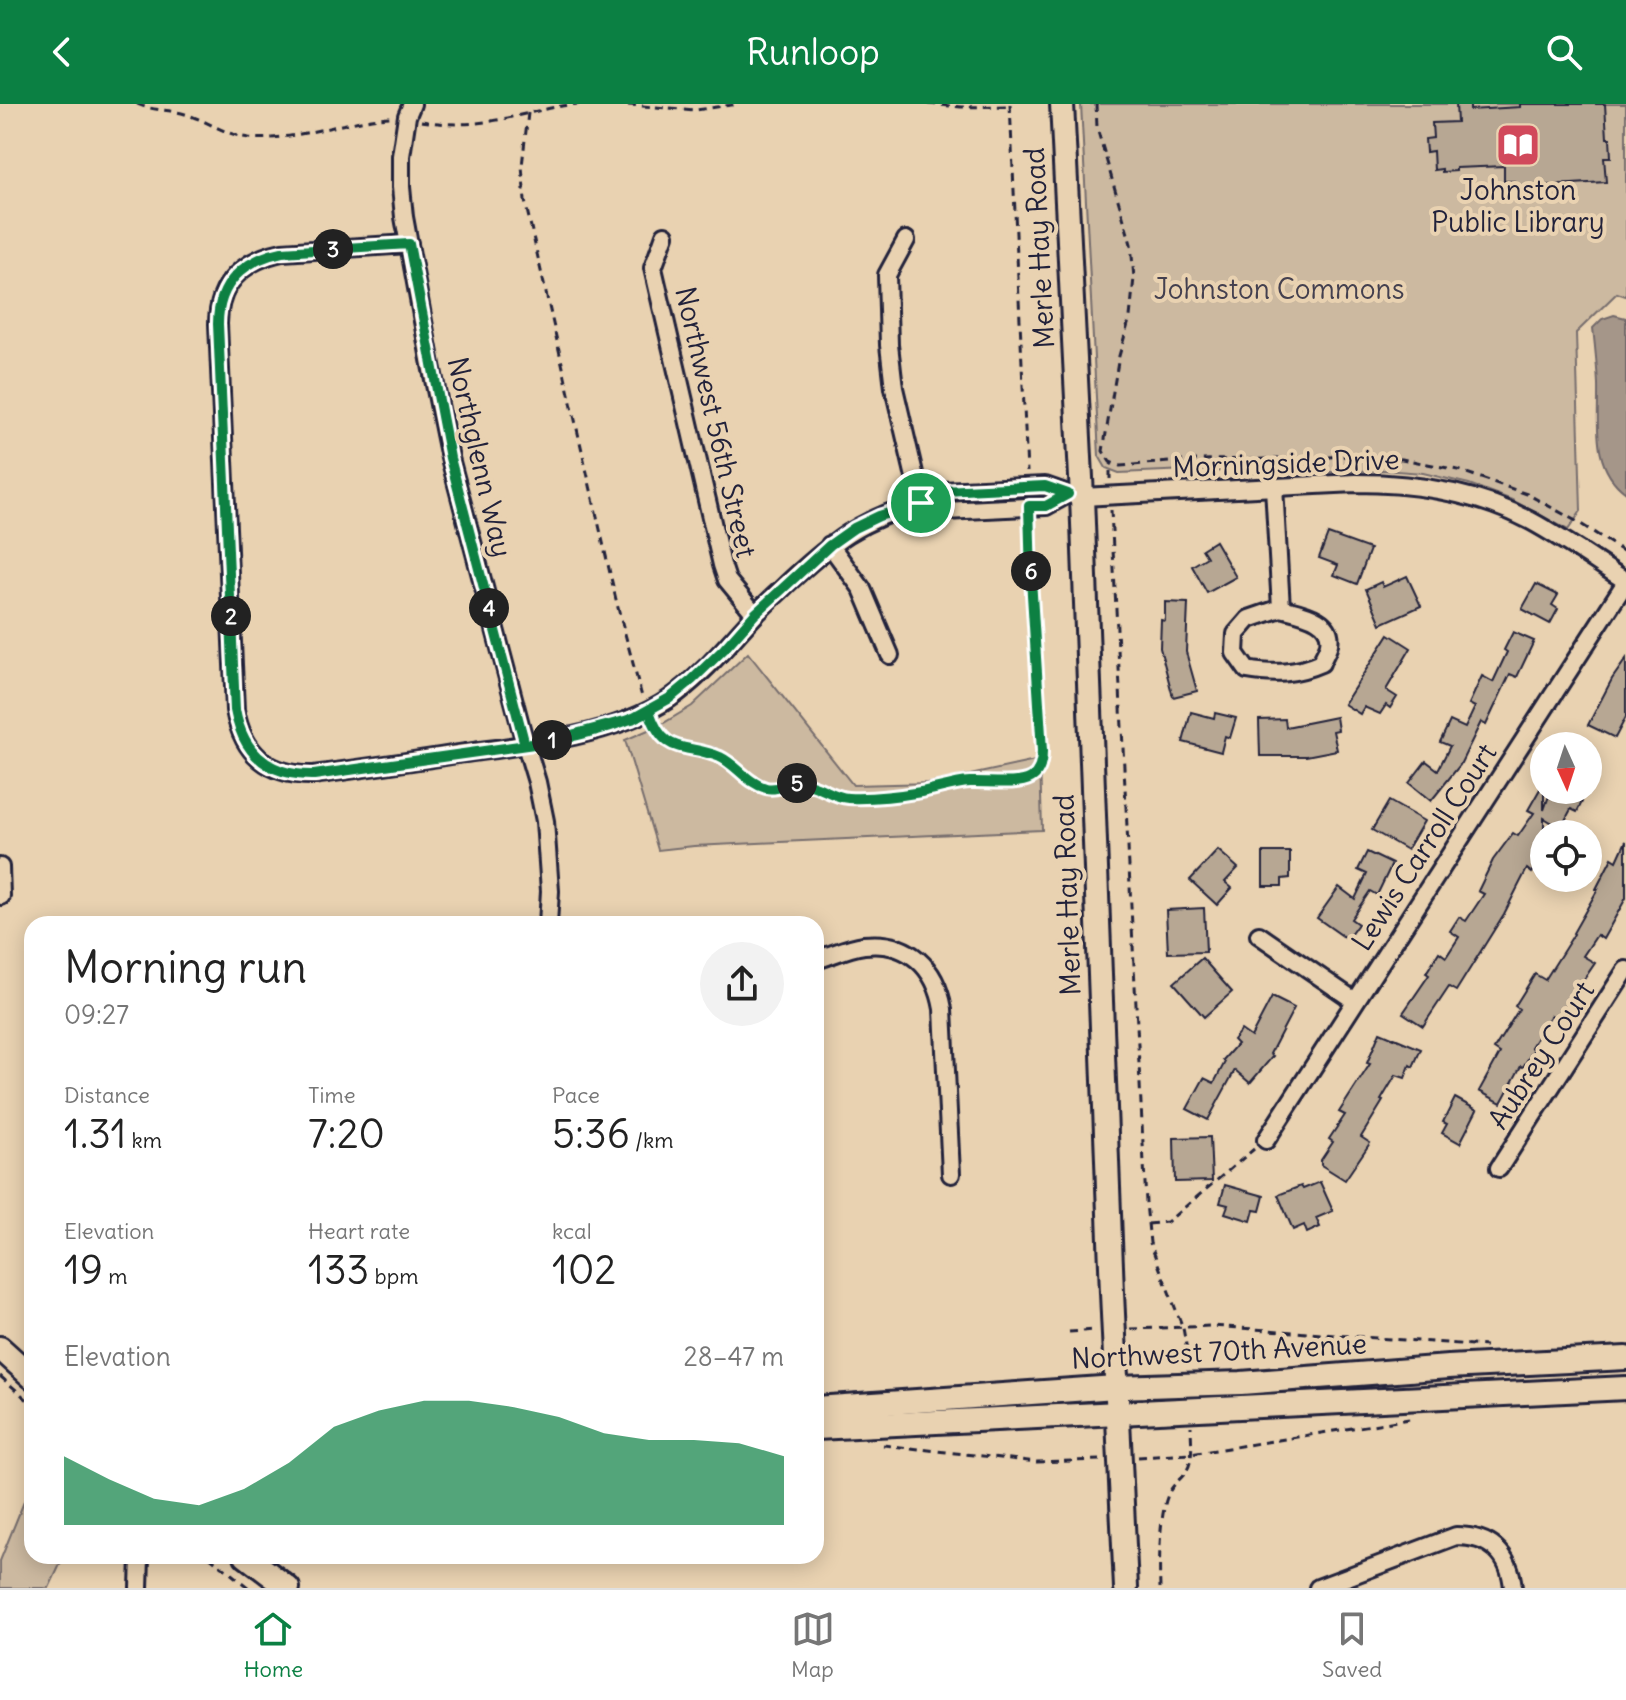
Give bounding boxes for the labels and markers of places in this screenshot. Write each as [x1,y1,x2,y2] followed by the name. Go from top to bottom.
[1494,121,1542,169] library icon: Johnston Public Library
[1431,172,1605,240] place label: Johnston Public Library
[313,229,353,269] pin: 3
[887,469,955,537] pin
[1011,551,1051,591] pin: 6
[469,588,509,628] pin: 4
[211,596,251,636] pin: 2
[532,720,572,760] pin: 1
[777,763,817,803] pin: 5

